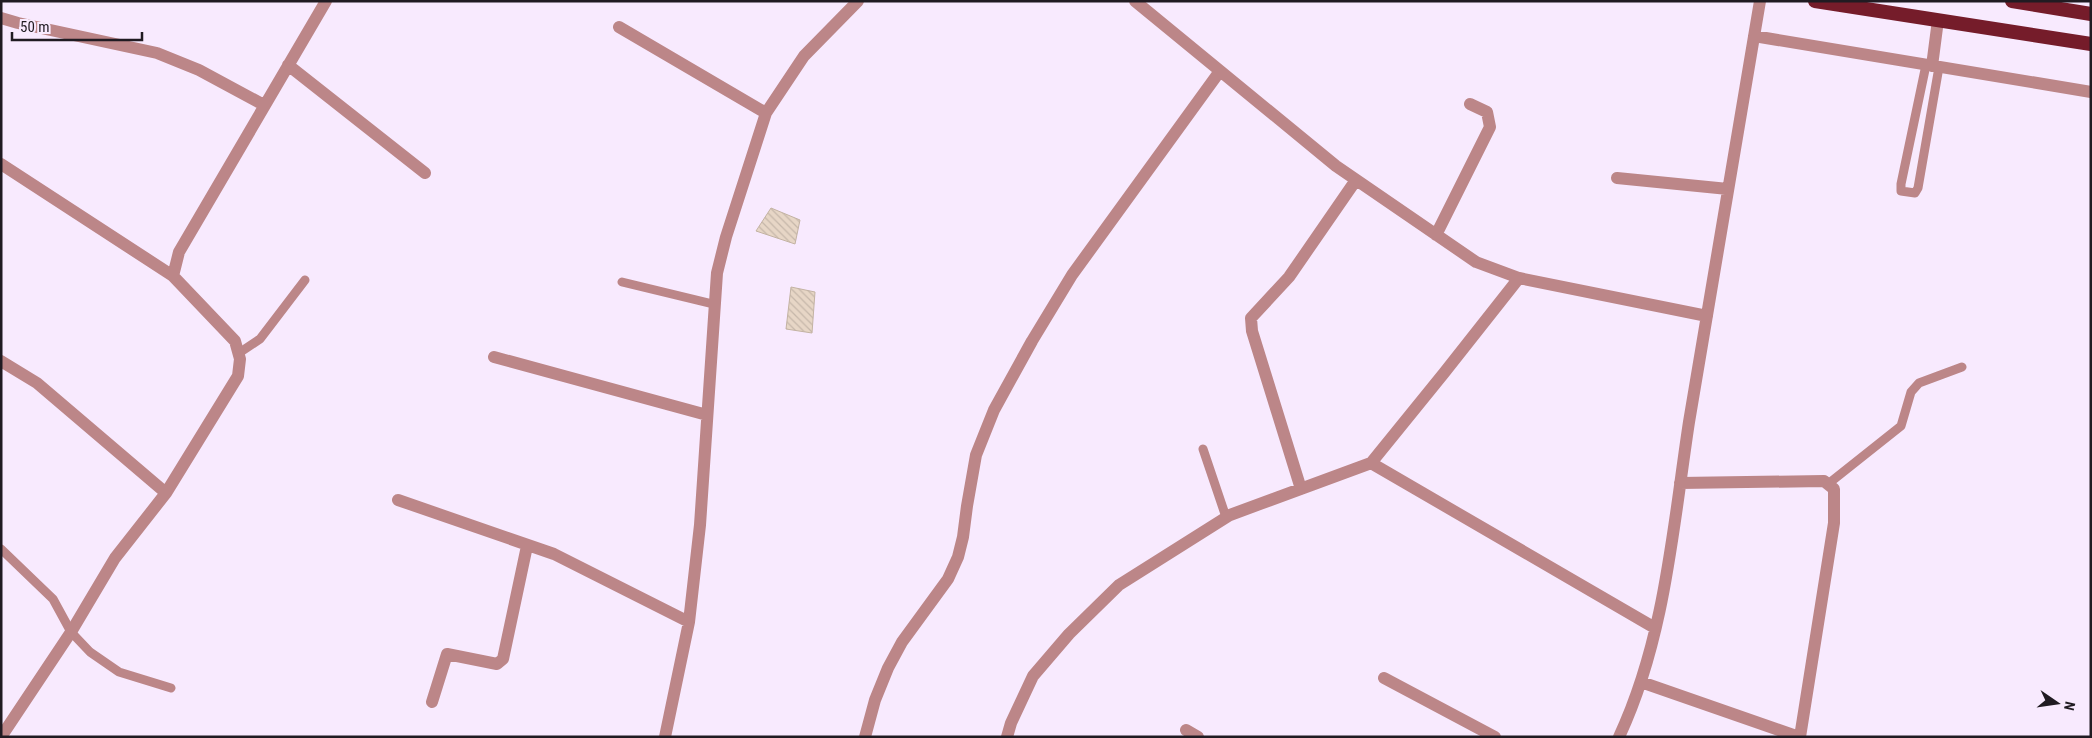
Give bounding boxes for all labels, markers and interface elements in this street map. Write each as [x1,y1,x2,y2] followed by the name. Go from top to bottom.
[12,10,142,42] scale bar
[20,18,50,36] text: 50 m
[2032,678,2082,728] north arrow
[2061,700,2078,712] text: N

